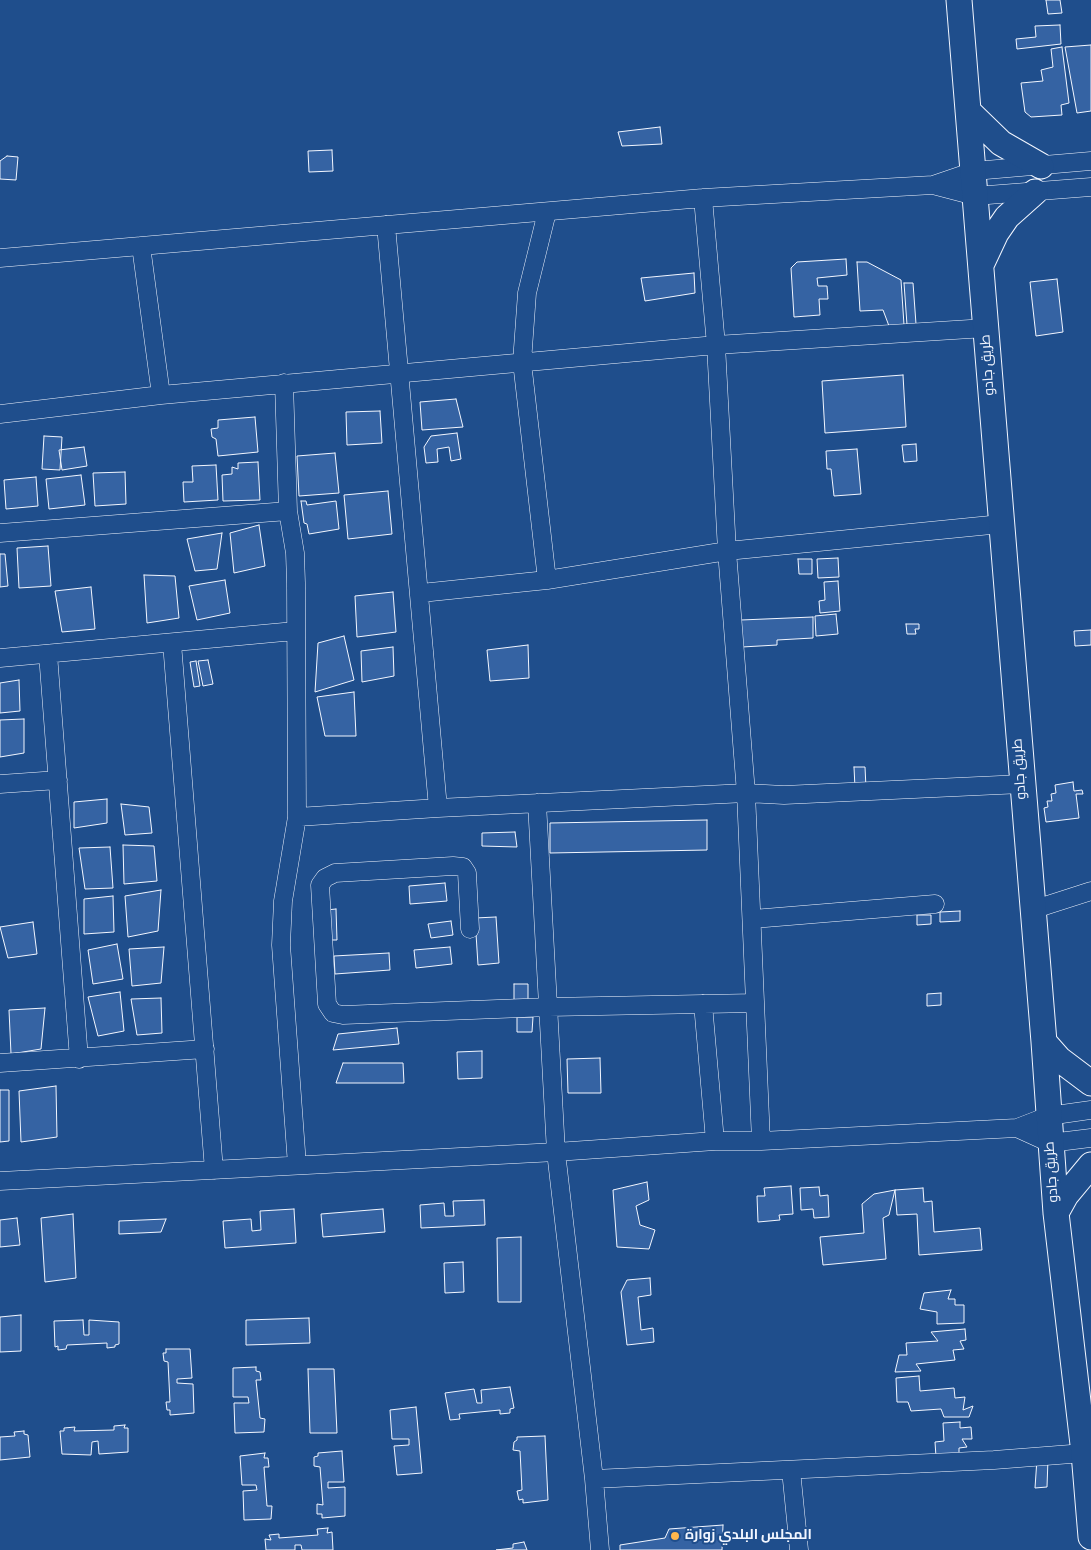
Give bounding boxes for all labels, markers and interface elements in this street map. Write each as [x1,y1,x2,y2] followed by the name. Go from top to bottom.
[977,334,999,396] street label: طريق جادو
[1009,738,1031,800] street label: طريق جادو
[1041,1141,1063,1203] street label: طريق جادو
[685,1528,812,1544] place label: المجلس البلدي زوارة
[669,1530,681,1542] marker: المجلس البلدي زوارة

